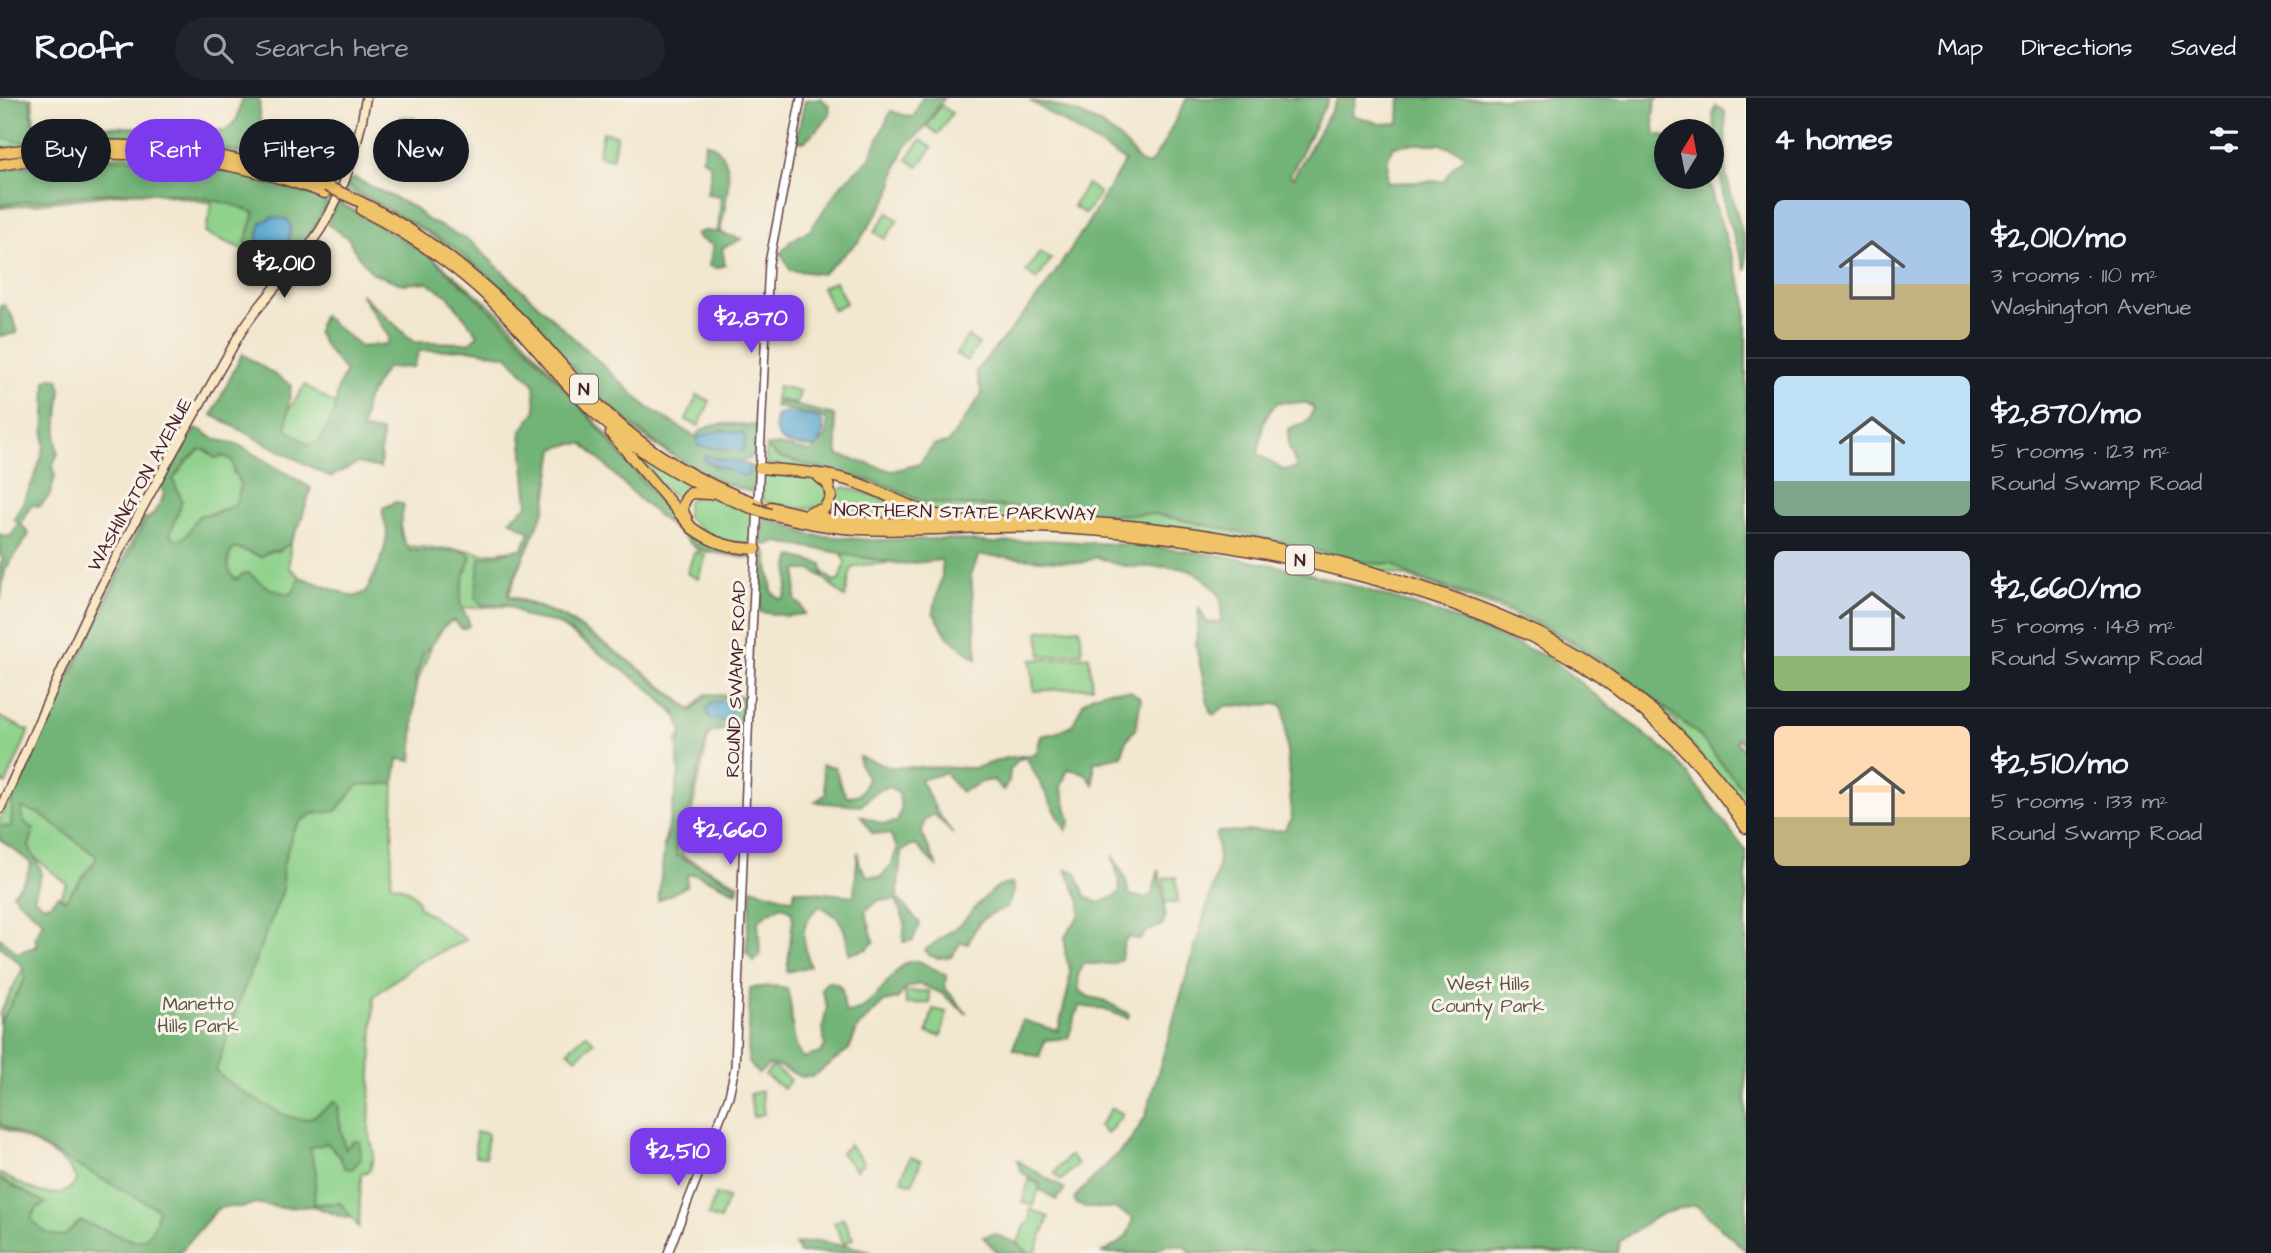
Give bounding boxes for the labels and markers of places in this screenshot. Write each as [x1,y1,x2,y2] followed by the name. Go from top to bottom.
[227,240,341,300] pin: $2,010
[694,296,808,355] pin: $2,870
[673,808,787,867] pin: $2,660
[621,1128,735,1188] pin: $2,510

